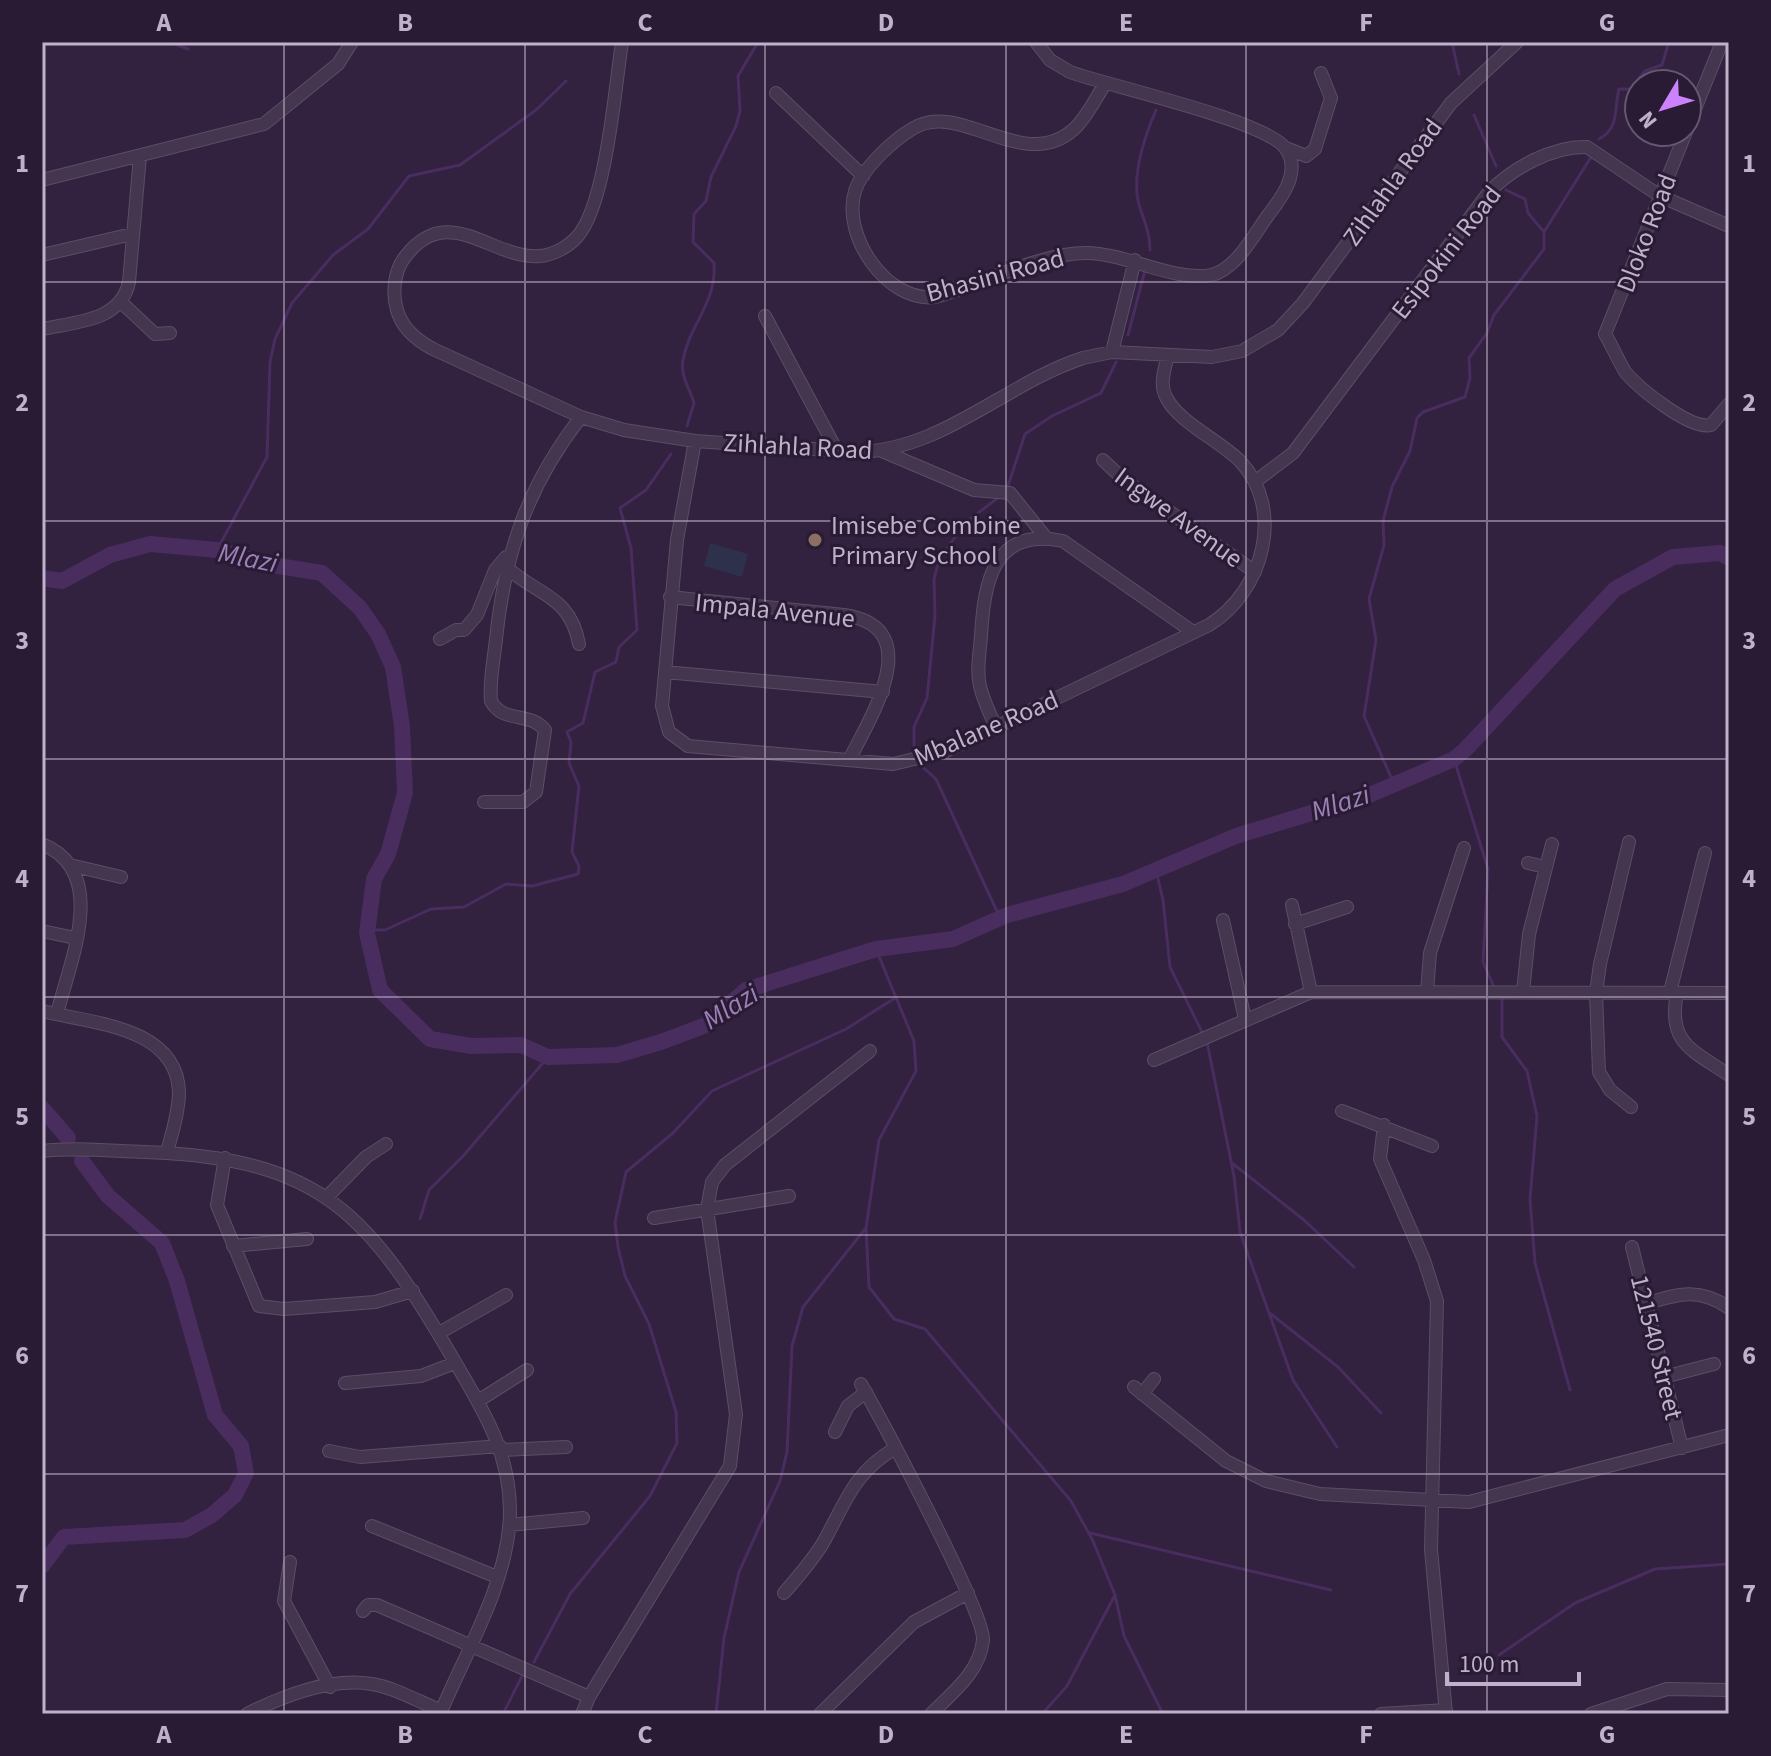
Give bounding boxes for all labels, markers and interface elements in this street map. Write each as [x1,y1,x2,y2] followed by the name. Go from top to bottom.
[156,4,173,41] text: A
[397,4,413,41] text: B
[637,4,653,41] text: C
[878,4,894,41] text: D
[1119,4,1133,41] text: E
[1359,4,1373,41] text: F
[1599,4,1615,41] text: G
[1623,68,1703,148] north arrow
[1631,104,1665,135] text: N
[1334,111,1451,254] street label: Zihlahla Road
[15,145,29,182] text: 1
[1742,145,1756,182] text: 1
[1607,169,1686,298] street label: Dloko Road
[1382,178,1510,327] street label: Esipokini Road
[922,239,1068,312] street label: Bhasini Road
[15,384,29,421] text: 2
[1742,384,1756,421] text: 2
[723,424,873,469] street label: Zihlahla Road
[1107,458,1251,577] street label: Ingwe Avenue
[831,507,1020,574] place label: Imisebe Combine Primary School
[806,531,824,549] marker: Imisebe Combine Primary School
[215,533,281,583] water label: Mlazi
[693,584,857,637] street label: Impala Avenue
[15,622,29,659] text: 3
[1742,622,1756,659] text: 3
[908,681,1064,776] street label: Mbalane Road
[1306,775,1375,831] water label: Mlazi
[15,860,29,897] text: 4
[1742,860,1756,897] text: 4
[695,974,767,1040] water label: Mlazi
[15,1098,29,1135] text: 5
[1742,1098,1756,1135] text: 5
[1621,1271,1692,1424] street label: 121540 Street
[15,1337,29,1374] text: 6
[1742,1337,1756,1374] text: 6
[15,1575,29,1612] text: 7
[1742,1575,1756,1612] text: 7
[1447,1636,1579,1686] scale bar
[1459,1647,1519,1682] text: 100 m
[156,1716,173,1753] text: A
[397,1716,413,1753] text: B
[637,1716,653,1753] text: C
[878,1716,894,1753] text: D
[1119,1716,1133,1753] text: E
[1359,1716,1373,1753] text: F
[1599,1716,1615,1753] text: G

